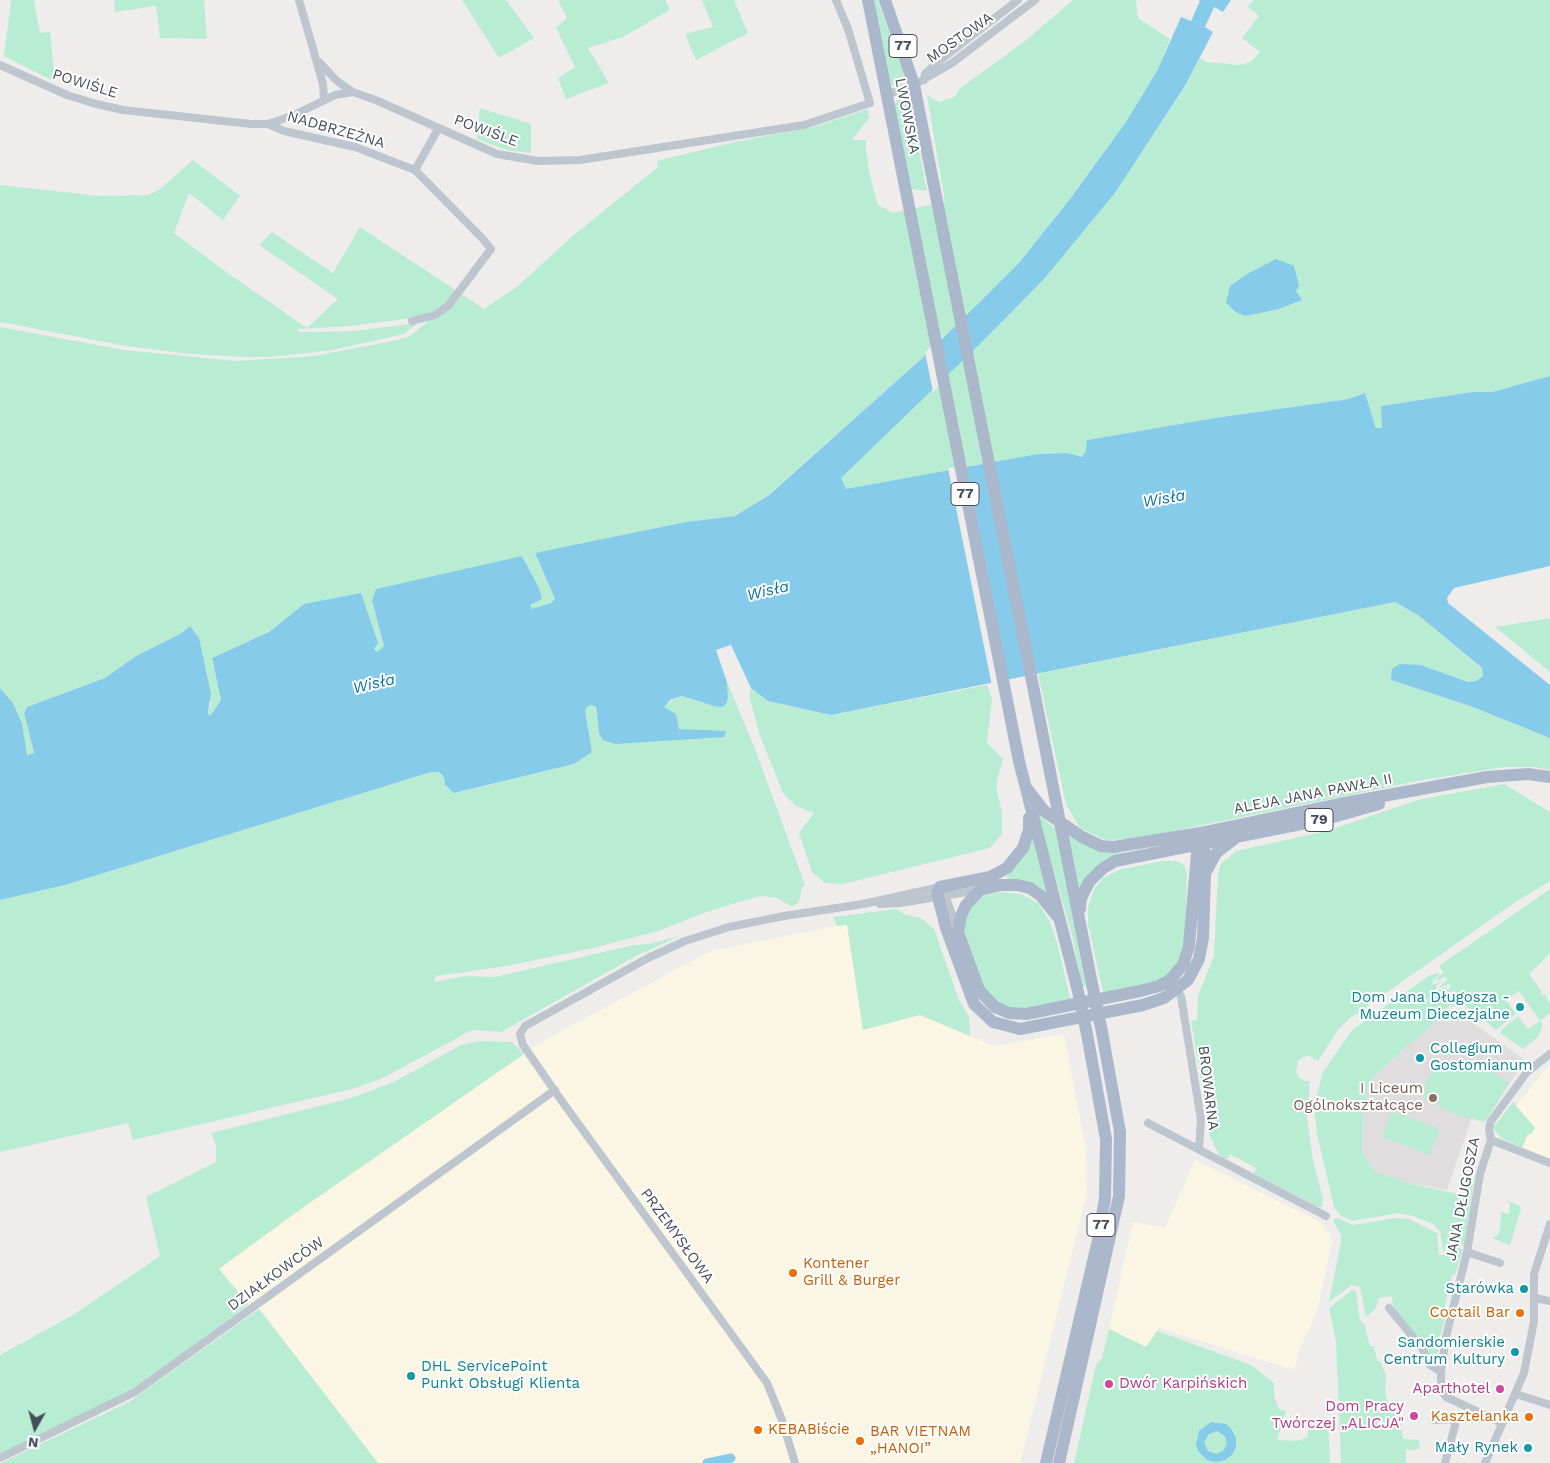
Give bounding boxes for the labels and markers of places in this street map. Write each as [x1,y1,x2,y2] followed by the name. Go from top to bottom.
[1351,989,1510,1024] place label: Dom Jana Długosza - Muzeum Diecezjalne
[1514,1001,1526,1013] marker: Dom Jana Długosza - Muzeum Diecezjalne
[1430,1040,1533,1075] place label: Collegium Gostomianum
[1414,1052,1426,1064] marker: Collegium Gostomianum
[1293,1080,1423,1115] place label: I Liceum Ogólnokształcące
[1427,1092,1439,1104] marker: I Liceum Ogólnokształcące
[803,1255,900,1290] place label: Kontener Grill & Burger
[787,1267,799,1279] marker: Kontener Grill & Burger
[1446,1280,1514,1298] place label: Starówka
[1518,1283,1530,1295] marker: Starówka
[1429,1304,1510,1322] place label: Coctail Bar
[1514,1307,1526,1319] marker: Coctail Bar
[1383,1334,1505,1369] place label: Sandomierskie Centrum Kultury
[1509,1346,1521,1358] marker: Sandomierskie Centrum Kultury
[421,1358,580,1393] place label: DHL ServicePoint Punkt Obsługi Klienta
[405,1370,417,1382] marker: DHL ServicePoint Punkt Obsługi Klienta
[1119,1375,1247,1393] place label: Dwór Karpińskich
[1103,1378,1115,1390] marker: Dwór Karpińskich
[1413,1380,1490,1398] place label: Aparthotel
[1494,1383,1506,1395] marker: Aparthotel
[1272,1398,1404,1433] place label: Dom Pracy Twórczej „ALICJA"
[1431,1408,1519,1426] place label: Kasztelanka
[1408,1410,1420,1422] marker: Dom Pracy Twórczej „ALICJA"
[1523,1411,1535,1423] marker: Kasztelanka
[768,1421,850,1439] place label: KEBABiście
[870,1423,971,1458] place label: BAR VIETNAM „HANOI”
[752,1424,764,1436] marker: KEBABiście
[854,1435,866,1447] marker: BAR VIETNAM „HANOI”
[1435,1439,1518,1457] place label: Mały Rynek
[1522,1442,1534,1454] marker: Mały Rynek

